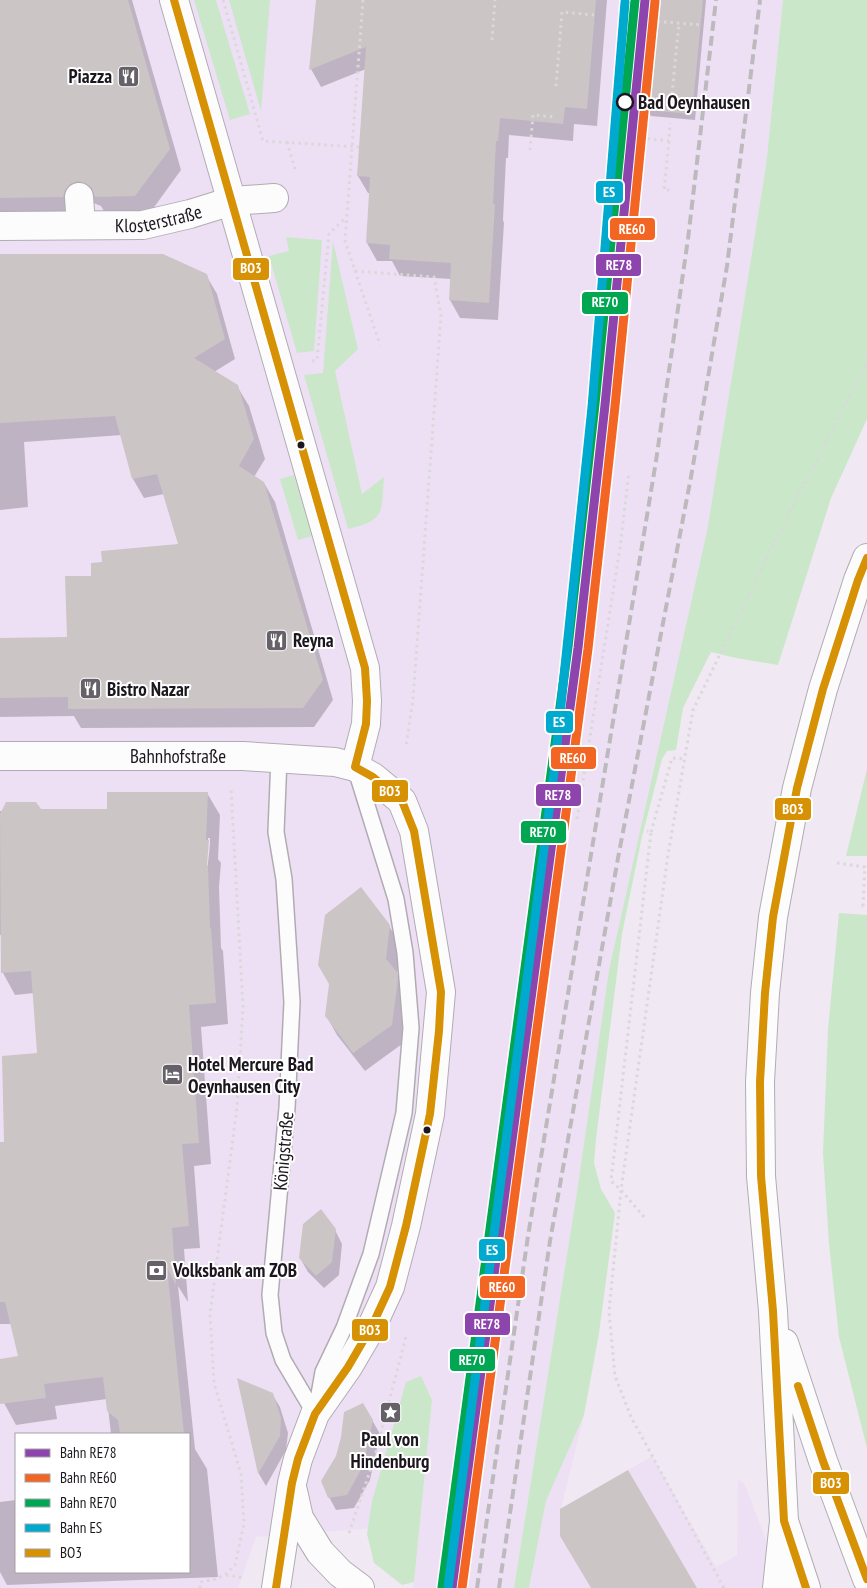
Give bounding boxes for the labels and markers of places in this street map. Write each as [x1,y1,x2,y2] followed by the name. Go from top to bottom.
[68,64,112,88] place label: Piazza
[116,64,140,88] restaurant icon: Piazza
[638,90,750,114] place label: Bad Oeynhausen
[616,93,634,111] marker: Bad Oeynhausen
[296,440,306,450] unlabelled marker
[265,628,289,652] restaurant icon: Reyna
[293,628,334,652] place label: Reyna
[79,677,103,701] restaurant icon: Bistro Nazar
[107,677,190,701] place label: Bistro Nazar
[188,1052,313,1098] place label: Hotel Mercure Bad Oeynhausen City
[160,1063,184,1087] hotel icon: Hotel Mercure Bad Oeynhausen City
[422,1125,432,1135] unlabelled marker
[145,1258,169,1282] bank icon: Volksbank am ZOB
[172,1258,297,1282] place label: Volksbank am ZOB
[378,1401,402,1425] place icon: Paul von Hindenburg
[351,1427,429,1473] place label: Paul von Hindenburg

